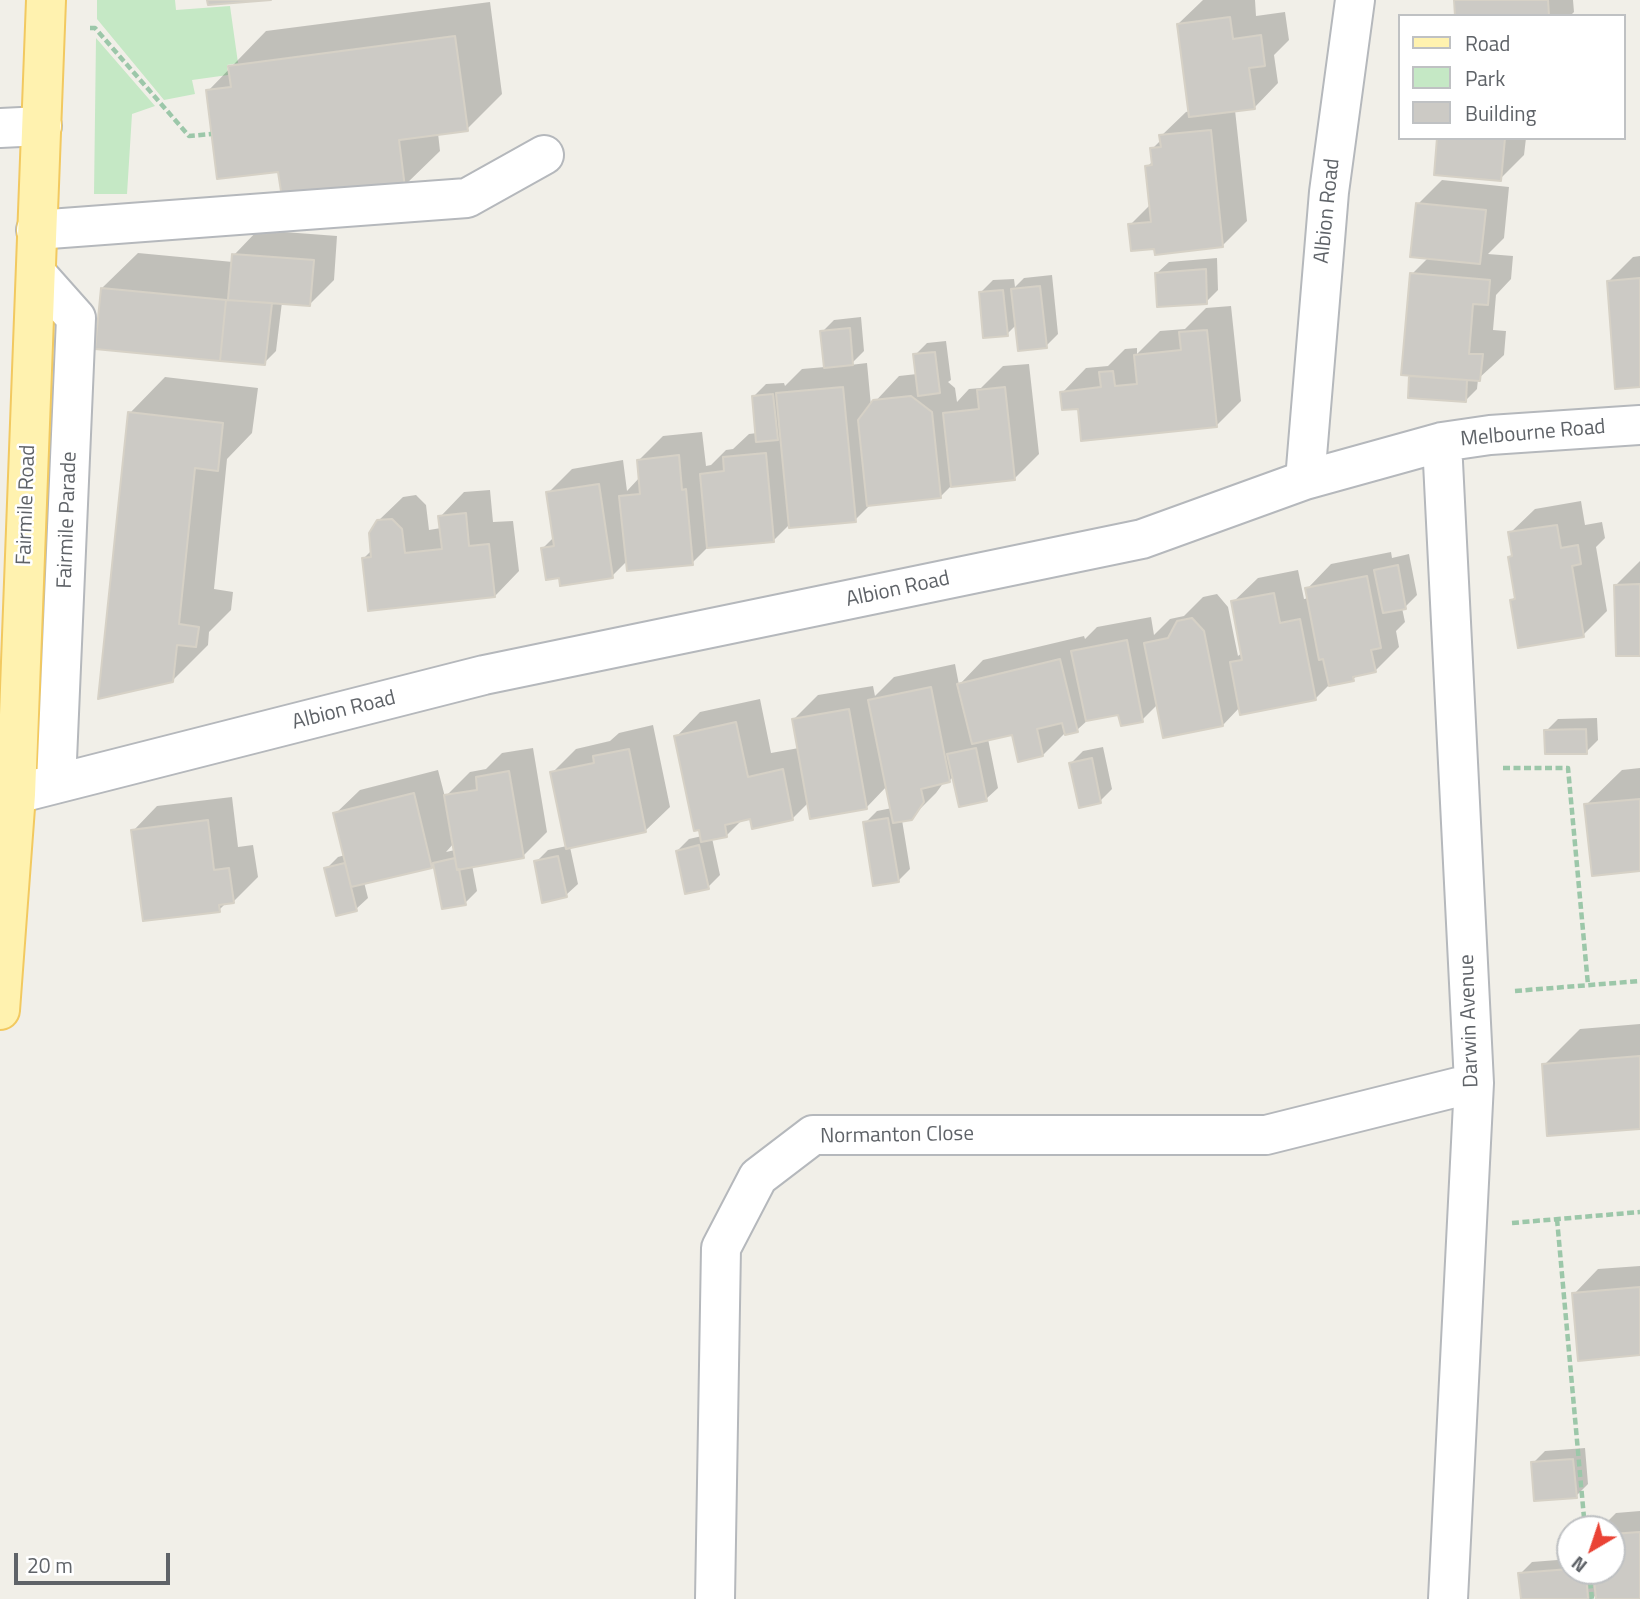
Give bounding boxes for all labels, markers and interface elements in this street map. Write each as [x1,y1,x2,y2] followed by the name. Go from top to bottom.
[1398,14,1626,140] legend
[1465,27,1510,59] text: Road
[1465,62,1505,94] text: Park
[1465,97,1536,129] text: Building
[1310,157,1346,265] street label: Albion Road
[1459,415,1607,453] street label: Melbourne Road
[12,444,42,566] street label: Fairmile Road
[53,451,83,589] street label: Fairmile Parade
[844,567,952,613] street label: Albion Road
[290,686,398,736] street label: Albion Road
[1455,954,1485,1088] street label: Darwin Avenue
[820,1122,974,1150] street label: Normanton Close
[1556,1515,1626,1585] north arrow
[18,1540,173,1584] scale bar
[27,1549,73,1581] text: 20 m
[1564,1550,1593,1581] text: N

